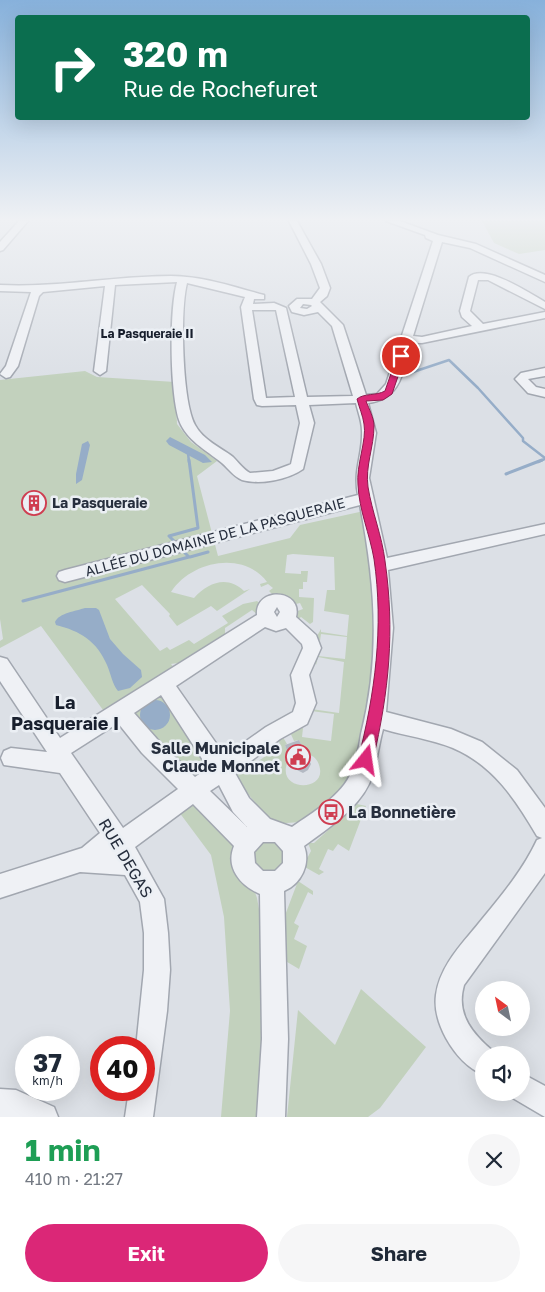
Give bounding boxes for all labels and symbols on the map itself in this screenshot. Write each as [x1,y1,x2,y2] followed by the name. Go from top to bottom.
[100,326,194,341] district label: La Pasqueraie II
[380,335,422,377] pin
[21,490,47,516] building icon: La Pasqueraie
[52,494,148,511] place label: La Pasqueraie
[83,494,347,579] street label: ALLÉE DU DOMAINE DE LA PASQUERAIE
[11,691,119,734] district label: La Pasqueraie I
[339,733,391,785] position arrow
[151,738,280,776] place label: Salle Municipale Claude Monnet
[285,744,311,770] public building icon: Salle Municipale Claude Monnet
[318,799,344,825] bus stop icon: La Bonnetière
[348,802,456,822] place label: La Bonnetière
[95,815,157,901] street label: RUE DEGAS
[475,981,530,1036] north arrow
[90,1036,155,1101] speed limit sign: 40

